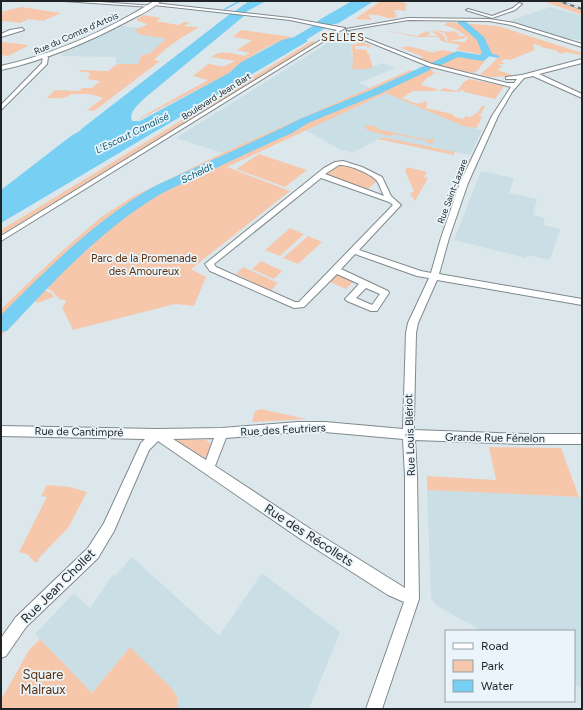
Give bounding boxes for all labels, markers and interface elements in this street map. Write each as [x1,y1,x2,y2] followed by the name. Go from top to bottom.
[32,9,120,57] street label: Rue du Comte d'Artois
[321,31,365,44] district label: SELLES
[179,70,253,122] street label: Boulevard Jean Bart
[93,109,171,156] water label: L'Escaut Canalisé
[435,157,469,225] street label: Rue Saint-Lazare
[179,160,216,186] water label: Scheldt
[91,252,197,278] park label: Parc de la Promenade des Amoureux
[402,394,418,476] street label: Rue Louis Blériot
[240,421,326,439] street label: Rue des Feutriers
[34,425,124,439] street label: Rue de Cantimpré
[445,431,545,445] street label: Grande Rue Fénelon
[262,501,356,569] street label: Rue des Récollets
[18,546,98,626] street label: Rue Jean Chollet
[445,630,575,702] legend
[481,639,509,653] text: Road
[481,659,504,673] text: Park
[21,667,66,697] park label: Square Malraux
[481,679,513,693] text: Water

